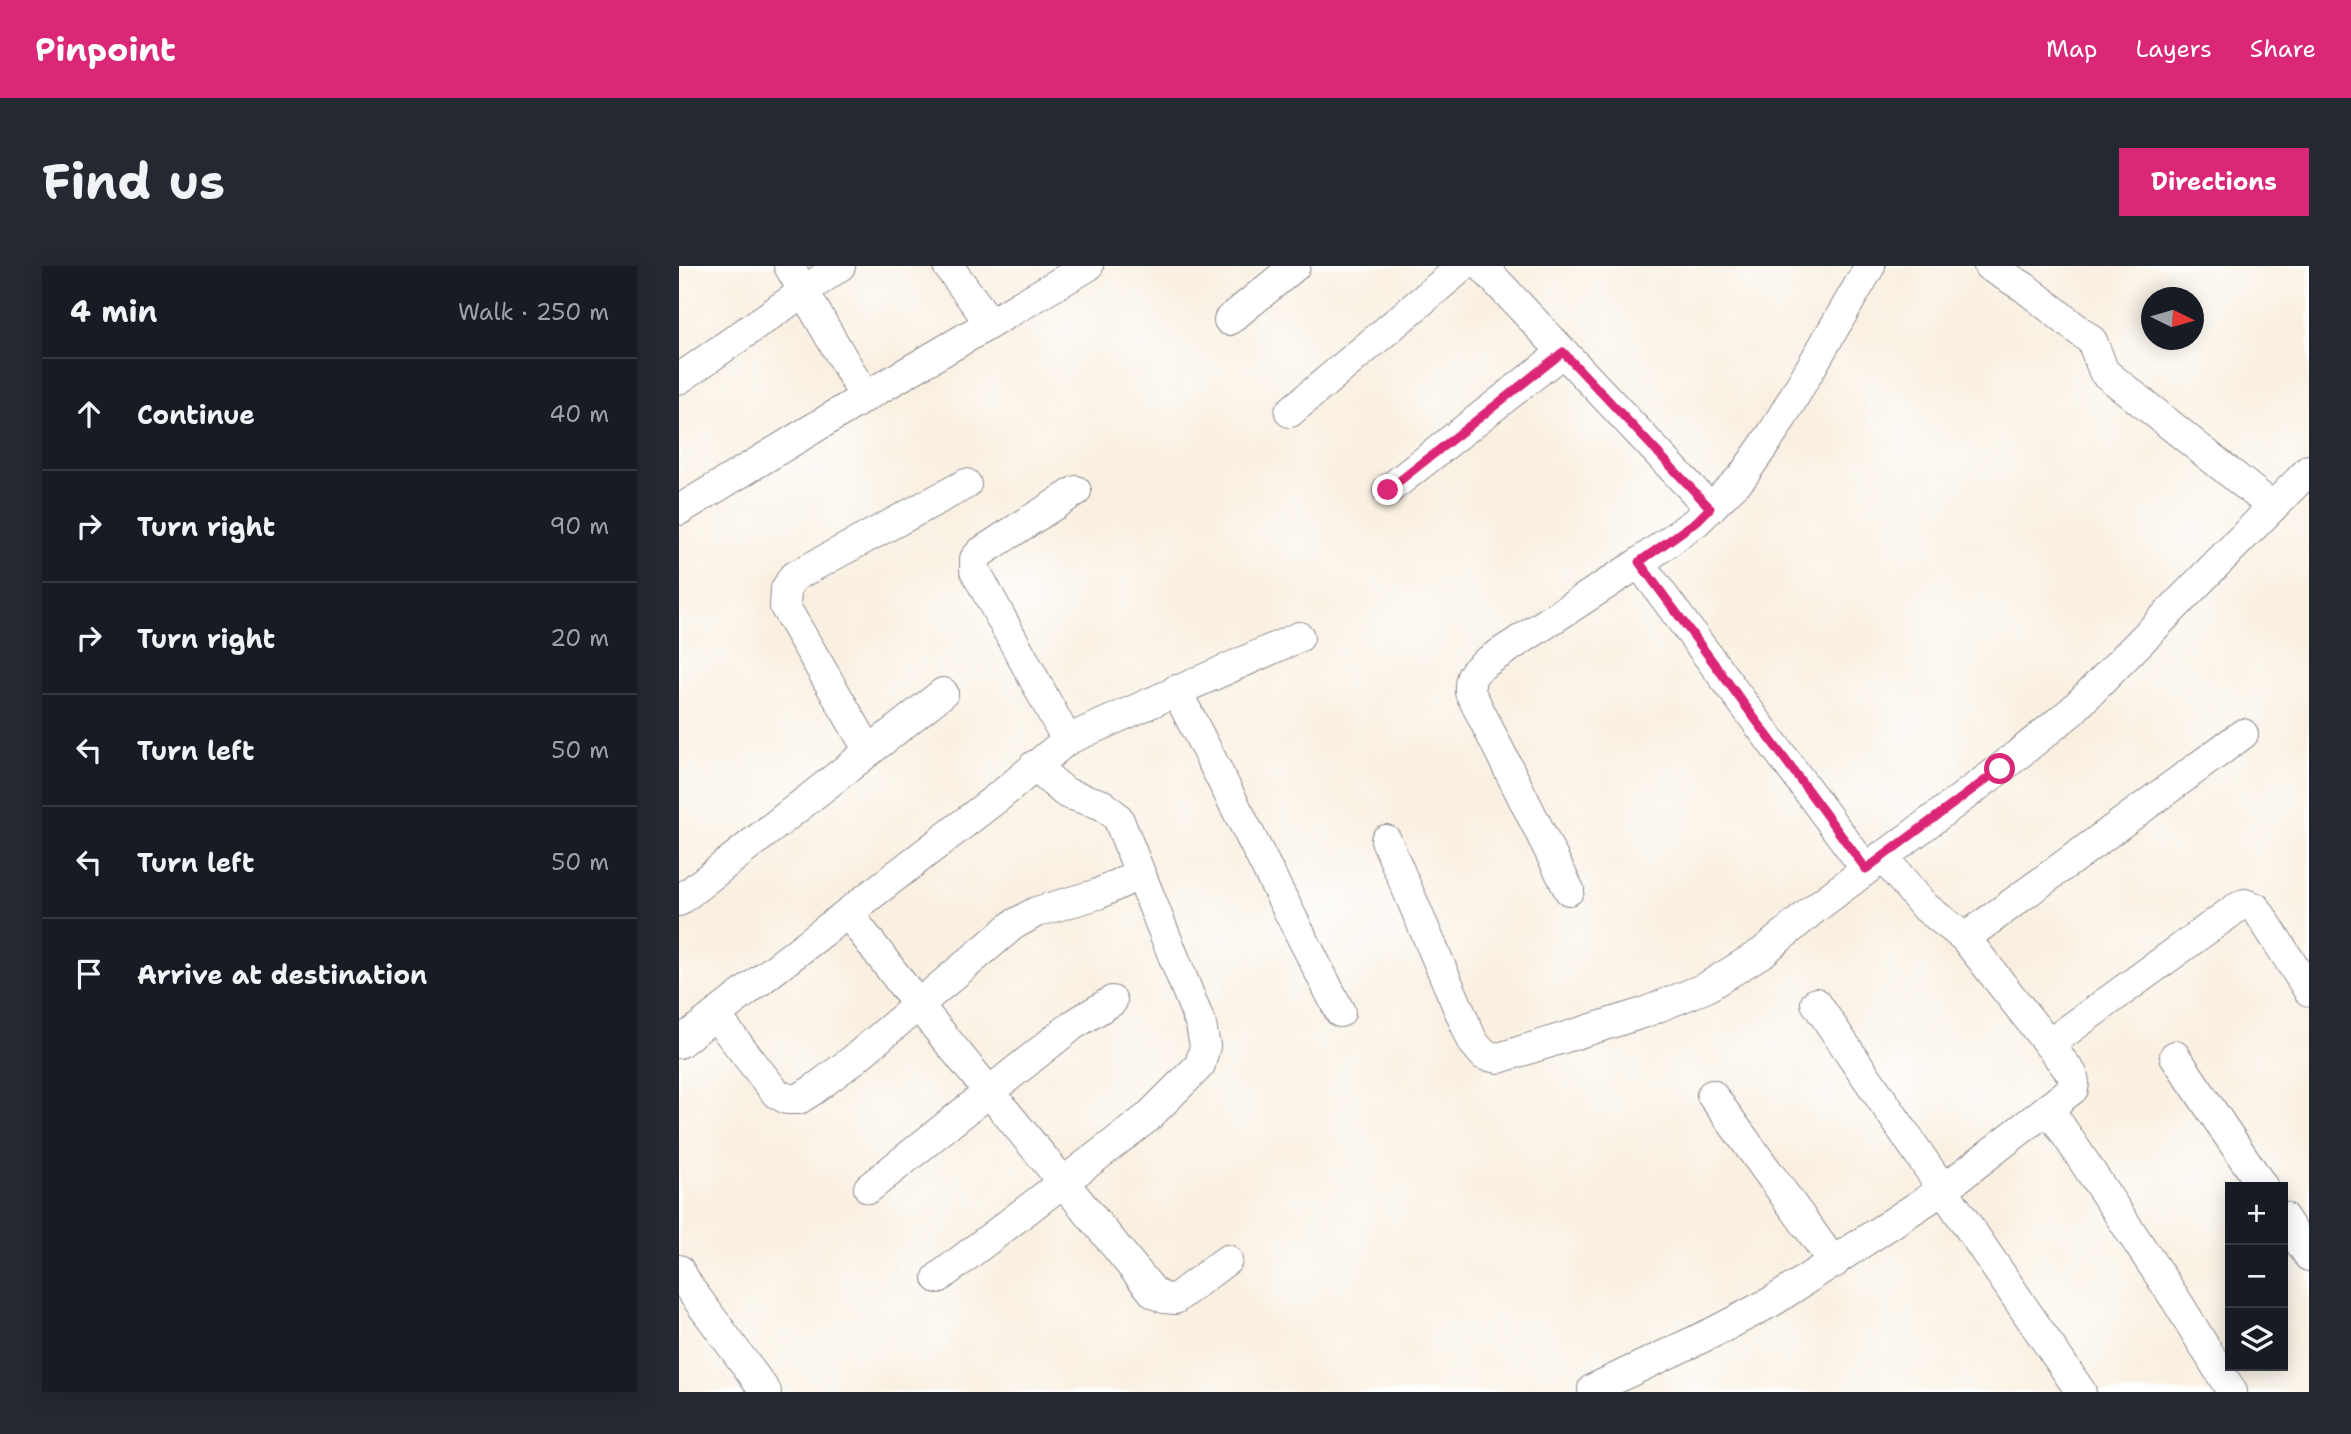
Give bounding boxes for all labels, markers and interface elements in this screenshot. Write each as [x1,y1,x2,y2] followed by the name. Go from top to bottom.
[35,27,176,72] text: Pinpoint
[2046,33,2097,65] text: Map
[2135,33,2212,65] text: Layers
[2250,33,2316,65] text: Share
[2119,148,2309,216] button: Directions
[42,149,225,215] text: Find us
[2141,287,2204,350] north arrow
[70,291,157,332] text: 4 min
[458,297,609,327] text: Walk · 250 m
[70,395,108,433] icon: ahead
[137,397,255,432] text: Continue
[549,399,609,429] text: 40 m
[1372,474,1403,505] route end
[70,507,108,545] icon: right
[137,509,275,544] text: Turn right
[549,511,609,541] text: 90 m
[70,619,108,657] icon: right
[137,621,275,656] text: Turn right
[550,623,609,653] text: 20 m
[70,731,108,769] icon: left
[137,733,254,768] text: Turn left
[551,735,609,765] text: 50 m
[1984,753,2015,784] route start
[70,843,108,881] icon: left
[137,845,254,880] text: Turn left
[551,847,609,877] text: 50 m
[70,955,108,993] icon: arrive
[137,957,427,992] text: Arrive at destination
[2225,1182,2288,1371] map controls
[2225,1182,2288,1245] button: +
[2225,1245,2288,1308] button: −
[2225,1308,2288,1371] button: layers

